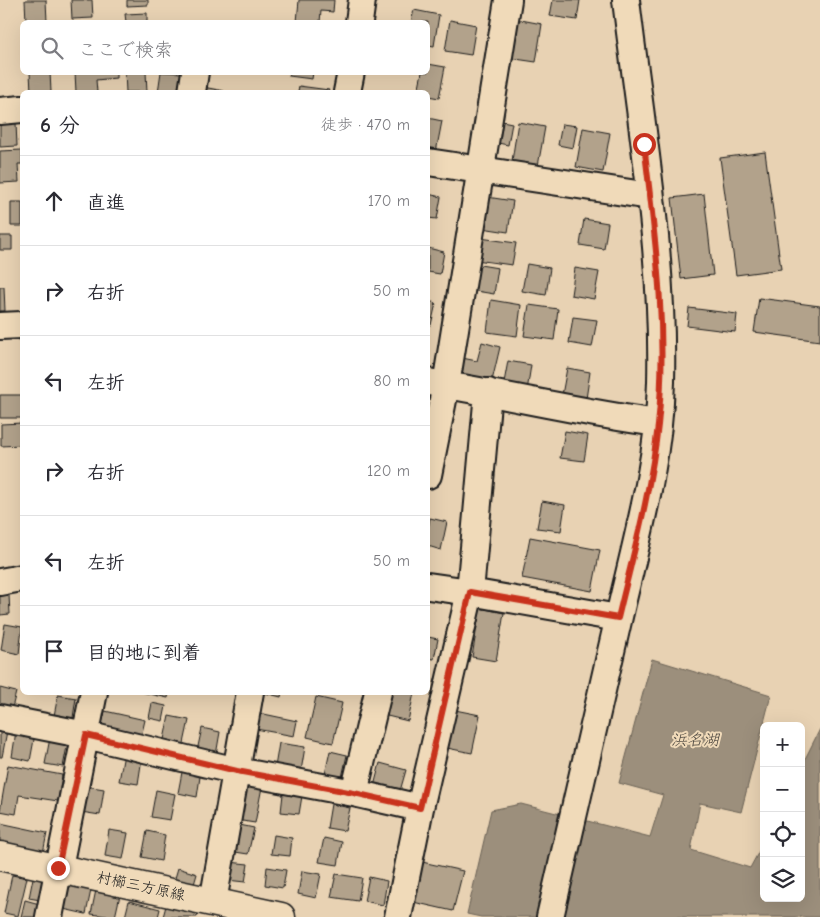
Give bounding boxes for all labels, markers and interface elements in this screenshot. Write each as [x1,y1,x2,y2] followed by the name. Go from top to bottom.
[20,20,430,75] search box
[38,34,66,62] icon: search
[78,39,173,61] text: ここで検索
[40,113,79,137] text: 6 分
[321,116,410,134] text: 徒歩 · 470 m
[633,133,656,156] route start
[40,187,68,215] icon: ahead
[87,192,125,214] text: 直進
[368,192,410,210] text: 170 m
[40,277,68,305] icon: right
[87,282,125,304] text: 右折
[373,282,410,300] text: 50 m
[40,367,68,395] icon: left
[87,372,125,394] text: 左折
[373,372,410,390] text: 80 m
[40,457,68,485] icon: right
[87,462,125,484] text: 右折
[367,462,410,480] text: 120 m
[40,547,68,575] icon: left
[87,552,125,574] text: 左折
[373,552,410,570] text: 50 m
[40,637,68,665] icon: arrive
[87,642,201,664] text: 目的地に到着
[760,722,805,902] map controls
[760,722,805,767] button: +
[671,731,721,749] water label: 浜名湖
[760,767,805,812] button: −
[760,812,805,857] button: locate
[47,857,70,880] route end
[760,857,805,902] button: layers
[95,868,187,904] street label: 村櫛三方原線

